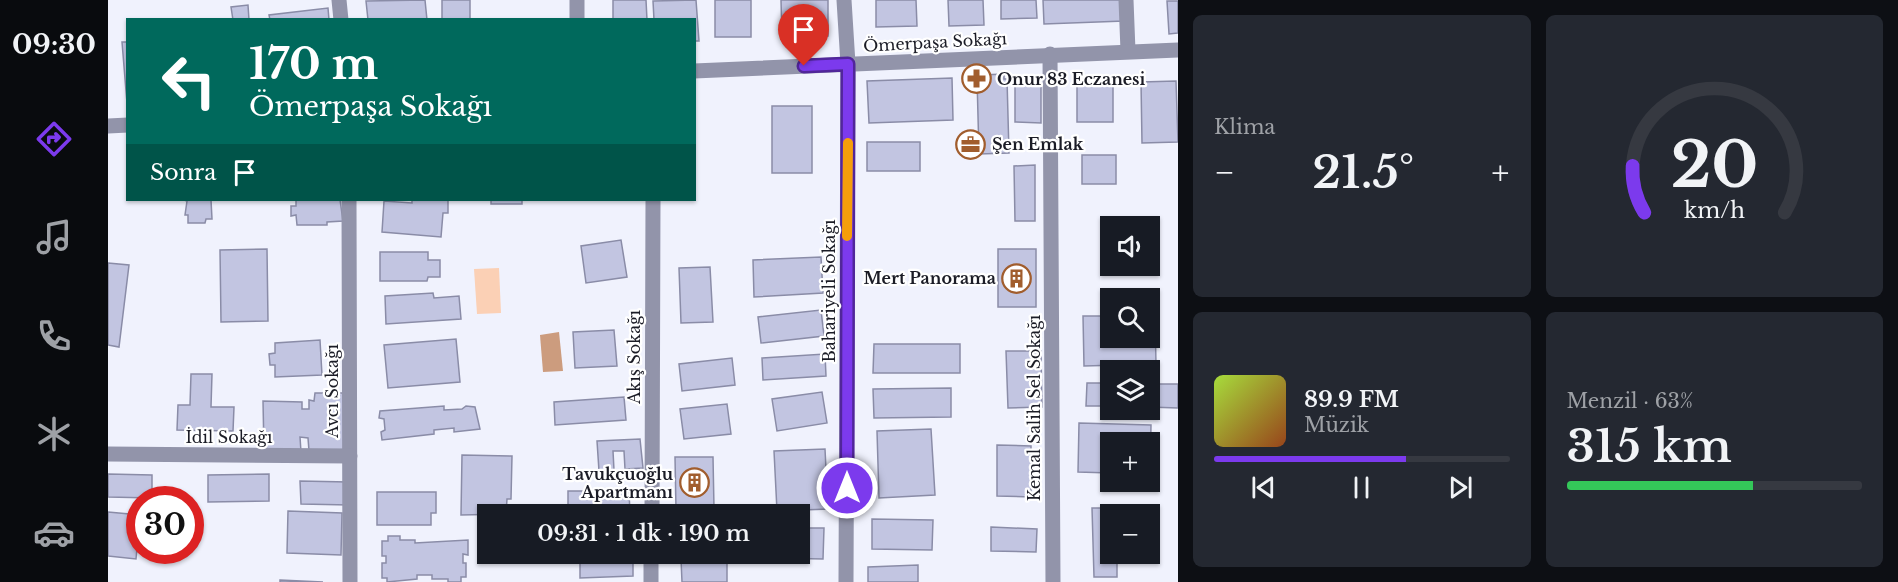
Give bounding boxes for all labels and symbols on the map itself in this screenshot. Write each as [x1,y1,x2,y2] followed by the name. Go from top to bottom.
[778,4,829,66] pin
[863,28,1008,56] street label: Ömerpaşa Sokağı
[960,63,992,95] pharmacy icon: Onur 83 Eczanesi
[997,69,1146,89] place label: Onur 83 Eczanesi
[955,128,987,160] office icon: Şen Emlak
[992,134,1084,154] place label: Şen Emlak
[819,219,839,362] street label: Bahariyeli Sokağı
[1001,262,1033,294] building icon: Mert Panorama
[864,268,996,288] place label: Mert Panorama
[624,309,644,405] street label: Akış Sokağı
[1024,314,1044,501] street label: Kemal Salih Sel Sokağı
[322,343,342,439] street label: Avcı Sokağı
[186,427,273,447] street label: İdil Sokağı
[815,456,879,520] position arrow
[562,464,674,502] place label: Tavukçuoğlu Apartmanı
[678,467,710,499] building icon: Tavukçuoğlu Apartmanı
[126,486,204,564] speed limit sign: 30

